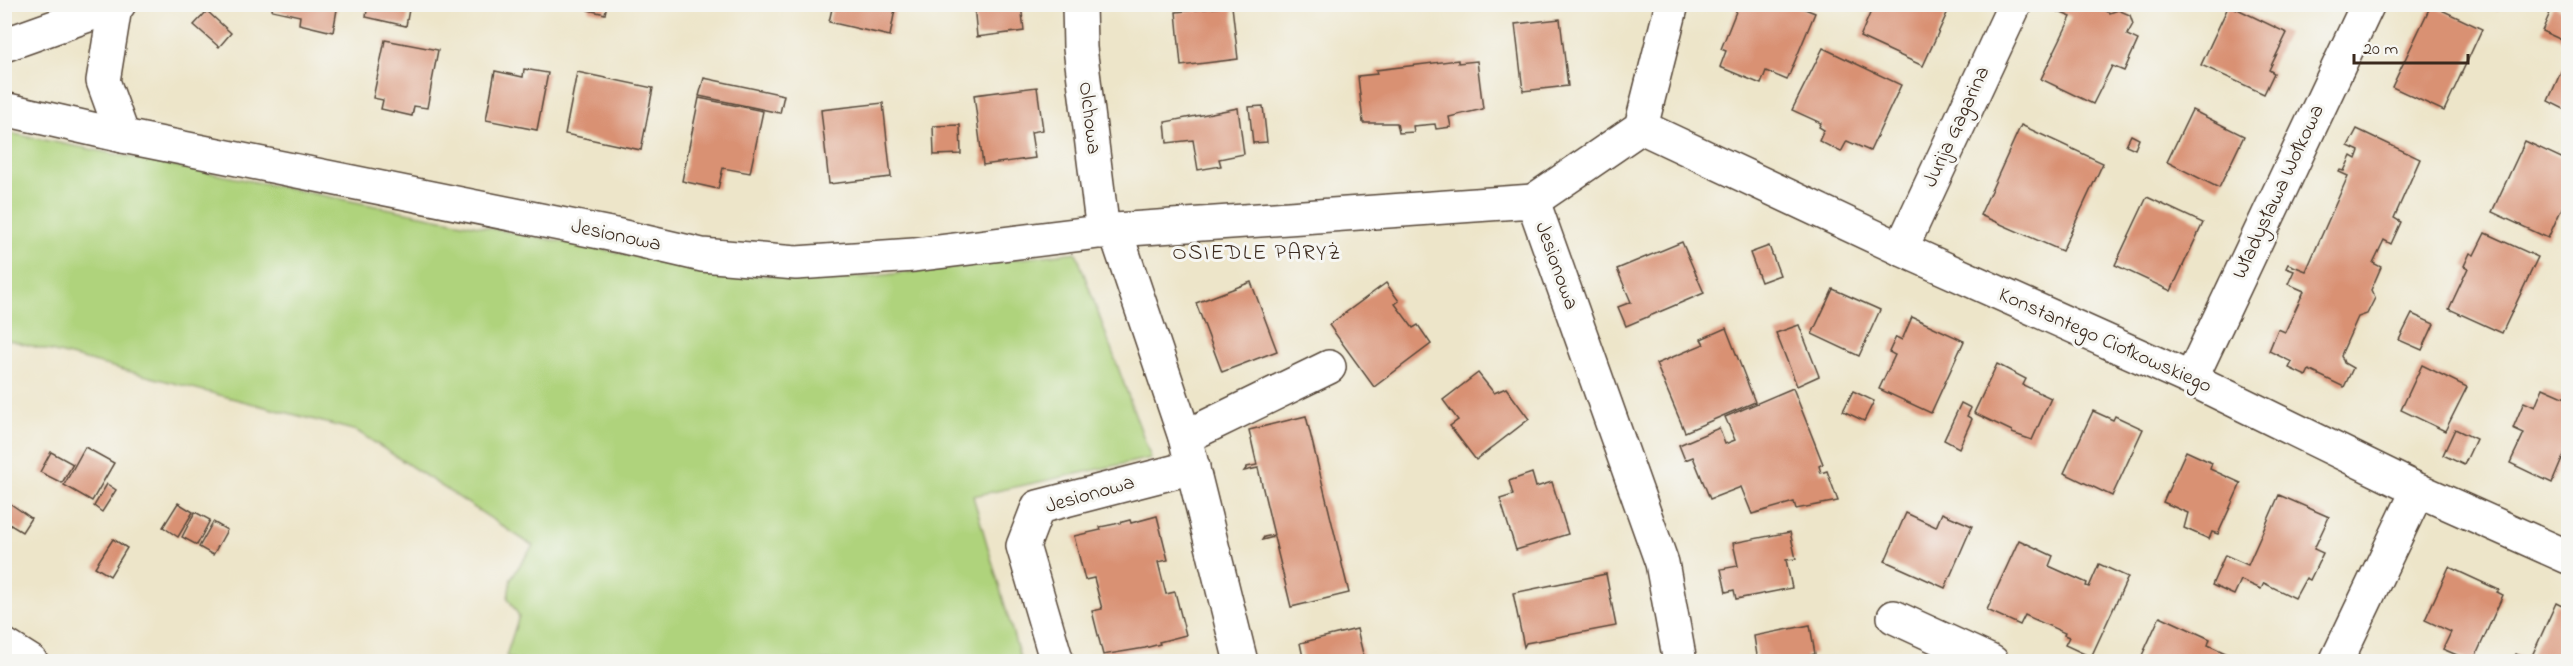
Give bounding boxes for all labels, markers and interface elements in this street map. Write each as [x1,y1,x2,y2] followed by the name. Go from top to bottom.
[2354,27,2468,65] scale bar
[2363,37,2398,63] text: 20 m
[1916,61,2000,193] street label: Jurija Gagarina
[1070,80,1108,156] street label: Olchowa
[2225,100,2334,285] street label: Władysława Wołkowa
[568,212,664,260] street label: Jesionowa
[1526,218,1586,314] street label: Jesionowa
[1172,238,1342,270] district label: OSIEDLE PARYŻ
[1993,280,2217,403] street label: Konstantego Ciołkowskiego
[1042,468,1138,522] street label: Jesionowa

